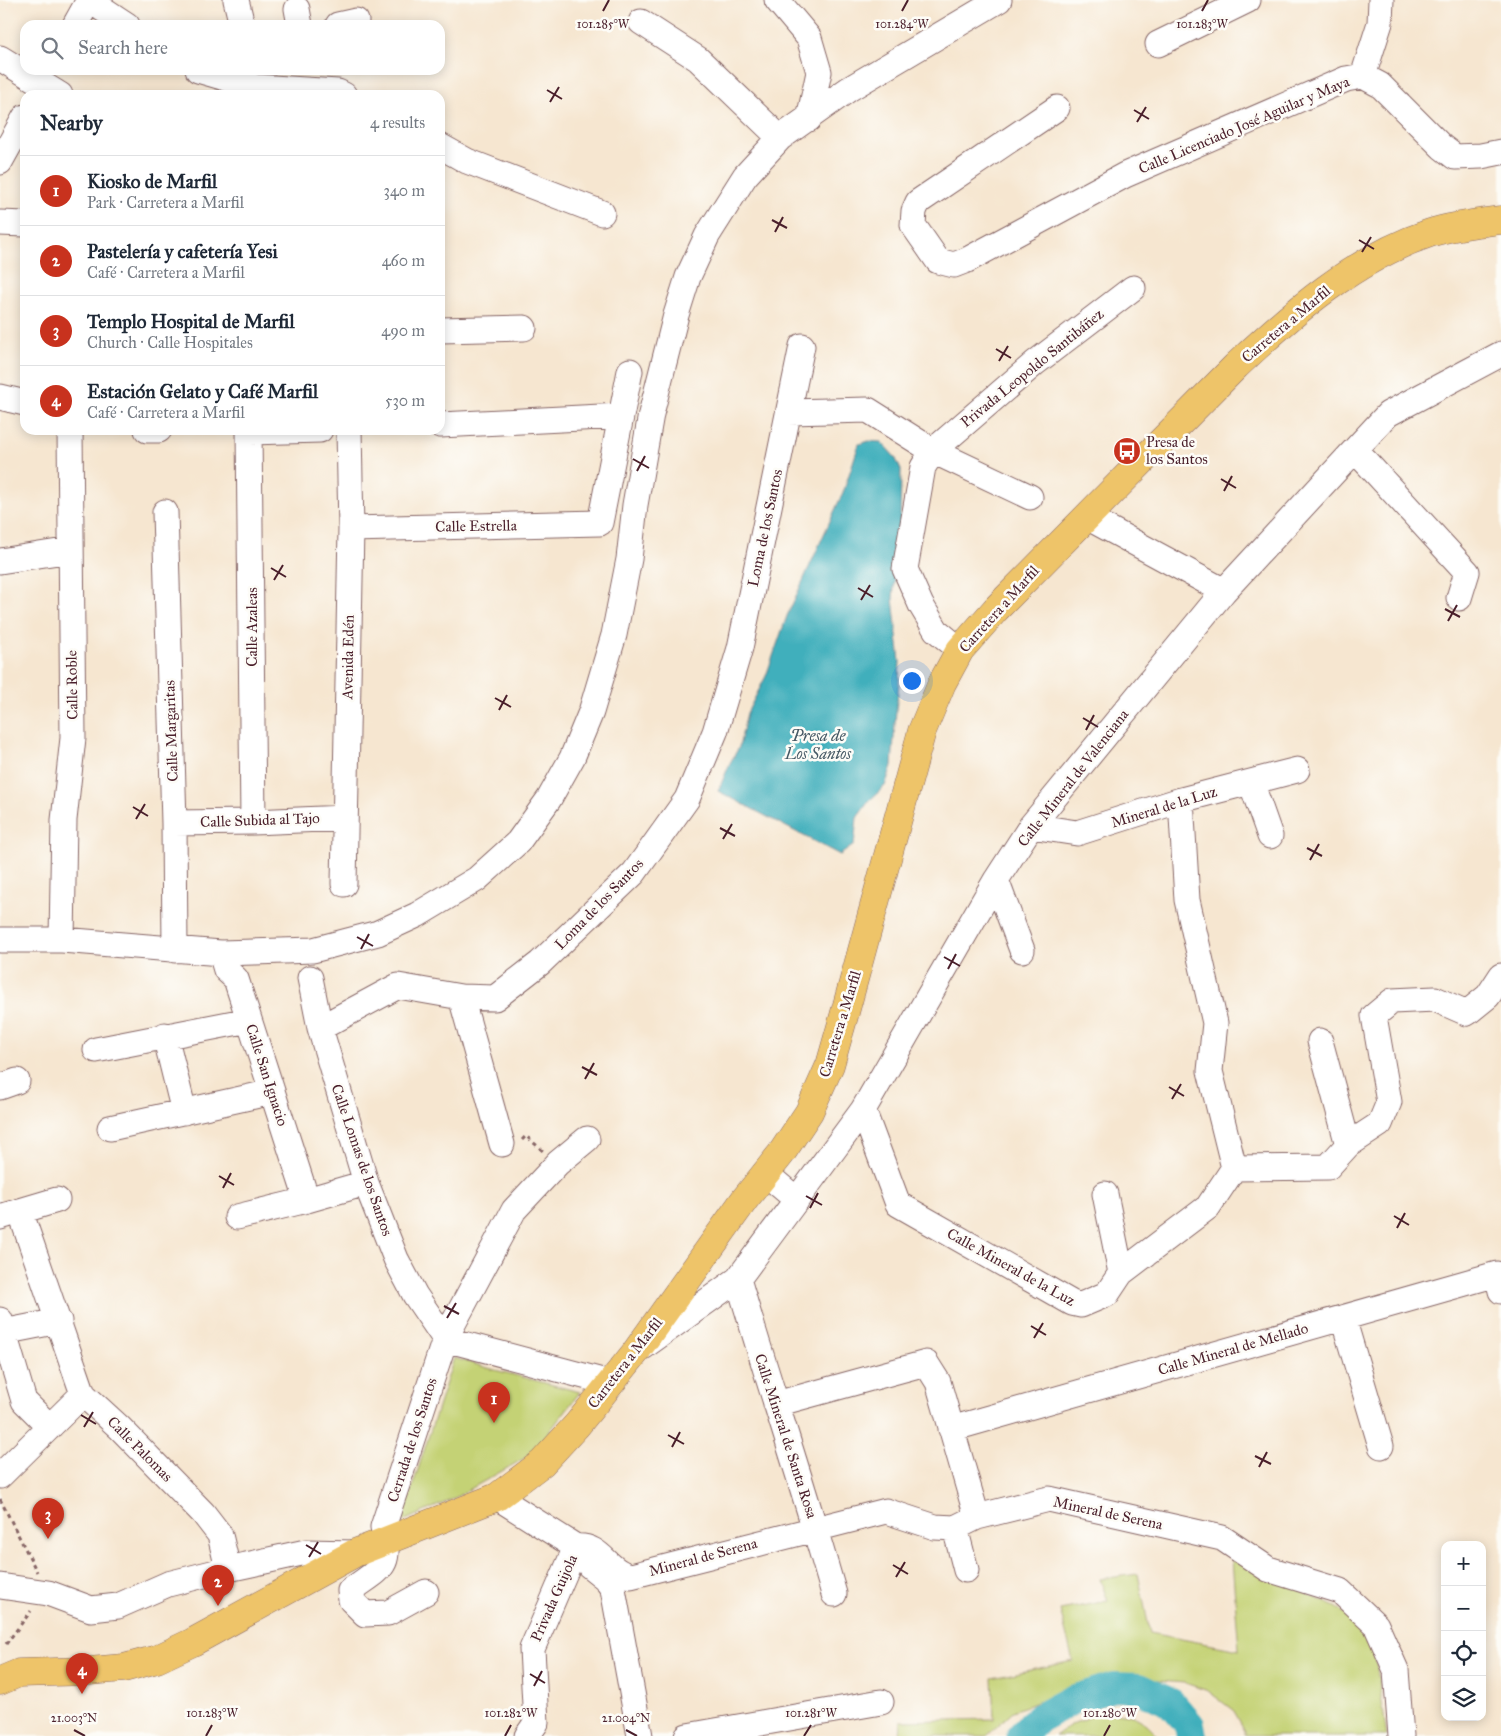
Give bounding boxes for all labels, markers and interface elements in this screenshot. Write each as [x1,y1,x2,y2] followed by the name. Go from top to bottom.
[577,17,630,31] text: 101.285°W
[875,17,929,31] text: 101.284°W
[1176,17,1228,31] text: 101.283°W
[20,20,445,75] search box
[38,34,66,62] icon: search
[78,36,168,59] text: Search here
[1136,72,1353,179] street label: Calle Licenciado José Aguilar y Maya
[40,110,103,136] text: Nearby
[370,113,425,132] text: 4 results
[87,170,217,193] text: Kiosko de Marfil
[53,181,59,200] text: 1
[383,181,425,200] text: 340 m
[87,193,244,212] text: Park · Carretera a Marfil
[87,240,278,263] text: Pastelería y cafetería Yesi
[52,251,60,270] text: 2
[382,251,425,270] text: 460 m
[87,263,245,282] text: Café · Carretera a Marfil
[1238,281,1335,366] street label: Carretera a Marfil
[957,305,1107,431] street label: Privada Leopoldo Santibáñez
[87,310,295,333] text: Templo Hospital de Marfil
[53,321,59,340] text: 3
[381,321,425,340] text: 490 m
[87,333,253,352] text: Church · Calle Hospitales
[87,380,318,403] text: Estación Gelato y Café Marfil
[52,391,60,410] text: 4
[385,391,425,410] text: 530 m
[87,403,245,422] text: Café · Carretera a Marfil
[1146,433,1208,468] place label: Presa de los Santos
[1112,436,1142,466] bus stop icon: Presa de los Santos
[744,468,786,588] street label: Loma de los Santos
[435,516,518,536] street label: Calle Estrella
[955,561,1043,656] street label: Carretera a Marfil
[243,587,261,667] street label: Calle Azaleas
[338,615,358,700] street label: Avenida Edén
[62,650,82,720] street label: Calle Roble
[899,668,925,694] your location
[160,680,182,782] street label: Calle Margaritas
[1014,705,1133,850] street label: Calle Mineral de Valenciana
[784,726,851,763] water label: Presa de Los Santos
[1109,782,1219,832] street label: Mineral de la Luz
[200,809,320,831] street label: Calle Subida al Tajo
[551,855,647,953] street label: Loma de los Santos
[815,968,865,1079] street label: Carretera a Marfil
[242,1022,292,1129] street label: Calle San Ignacio
[328,1082,396,1238] street label: Calle Lomas de los Santos
[944,1224,1078,1310] street label: Calle Mineral de la Luz
[584,1313,667,1412] street label: Carretera a Marfil
[1156,1319,1311,1379] street label: Calle Mineral de Mellado
[751,1351,821,1521] street label: Calle Mineral de Santa Rosa
[383,1375,441,1505] street label: Cerrada de los Santos
[478,1382,510,1423] pin: 1
[104,1413,176,1485] street label: Calle Palomas
[1052,1493,1165,1534] street label: Mineral de Serena
[32,1498,64,1539] pin: 3
[647,1534,760,1580] street label: Mineral de Serena
[1441,1541,1486,1721] map controls
[1441,1541,1486,1586] button: +
[527,1551,581,1644] street label: Privada Guijola
[202,1565,234,1606] pin: 2
[1441,1586,1486,1631] button: −
[1441,1631,1486,1676] button: locate
[66,1653,98,1694] pin: 4
[1441,1676,1486,1721] button: layers
[186,1706,238,1720] text: 101.283°W
[485,1706,538,1720] text: 101.282°W
[785,1706,837,1720] text: 101.281°W
[1083,1706,1138,1720] text: 101.280°W
[51,1711,97,1725] text: 21.003°N
[602,1711,650,1725] text: 21.004°N

